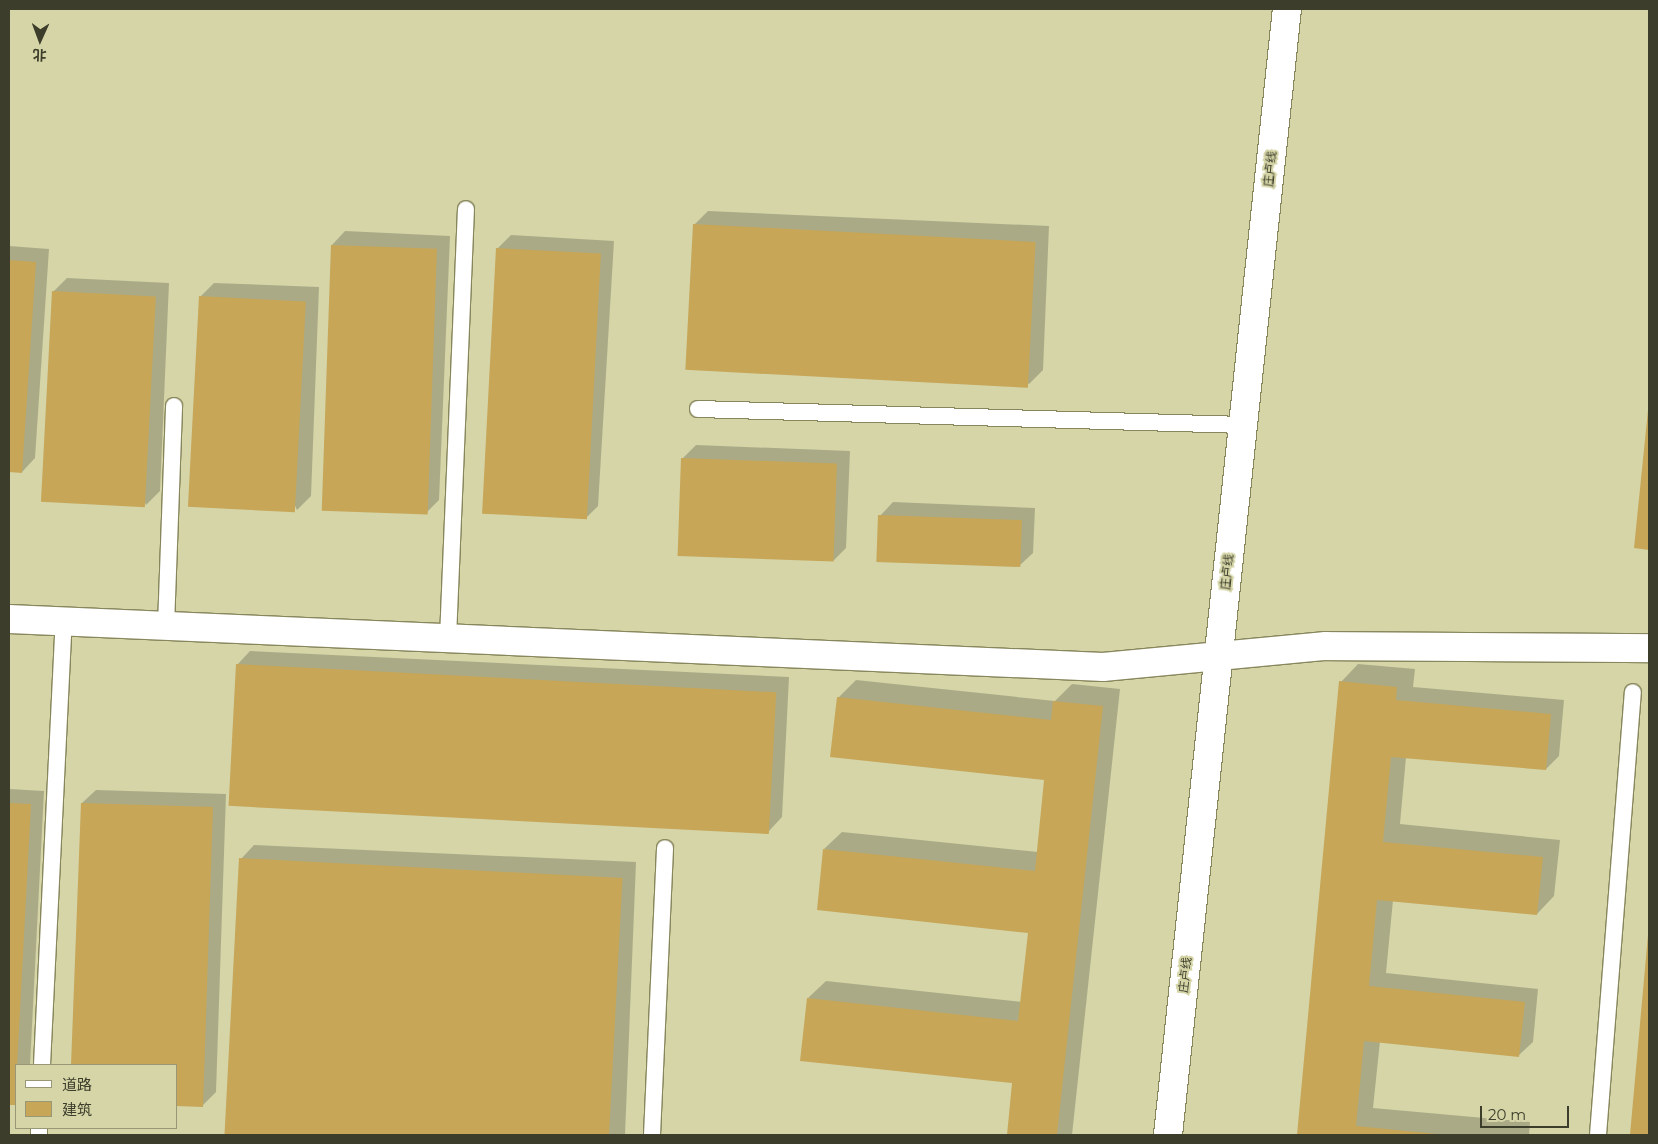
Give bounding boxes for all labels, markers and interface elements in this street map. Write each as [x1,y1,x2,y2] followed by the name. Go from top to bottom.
[15,15,65,65] north arrow
[32,46,47,64] text: 北
[1261,150,1279,188] street label: 庄卢线
[1218,553,1236,591] street label: 庄卢线
[1176,956,1194,994] street label: 庄卢线
[15,1064,178,1129] legend
[62,1075,92,1094] text: 道路
[1483,1096,1572,1128] scale bar
[62,1100,92,1119] text: 建筑
[1488,1105,1526,1124] text: 20 m

